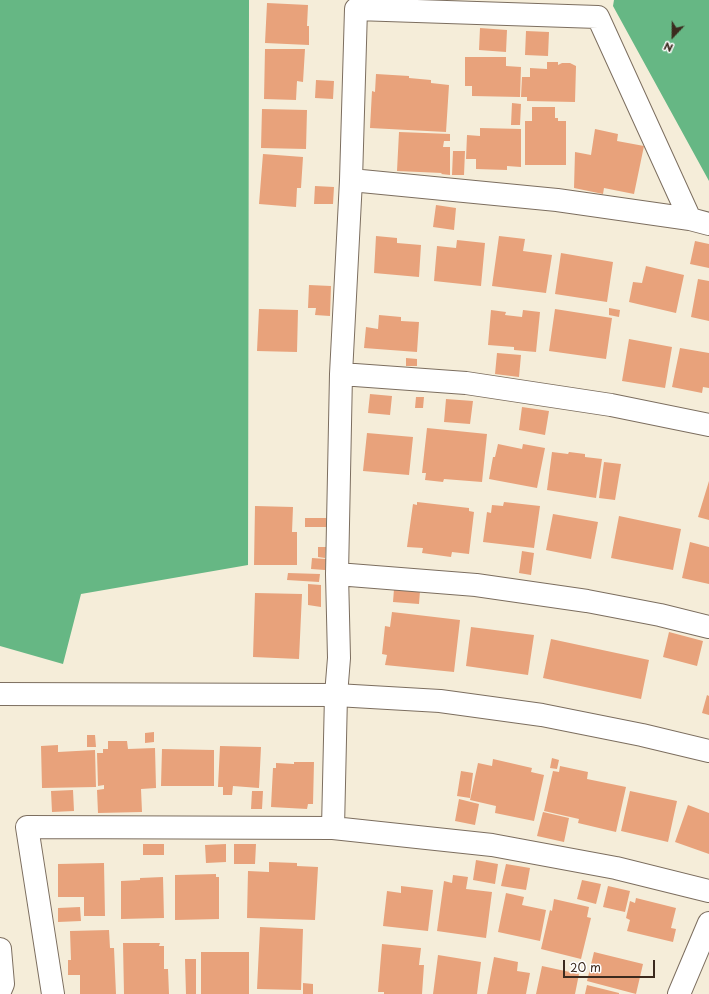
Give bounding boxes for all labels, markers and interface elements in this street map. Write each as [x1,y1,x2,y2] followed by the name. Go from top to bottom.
[653,16,693,56] north arrow
[661,38,676,57] text: N
[565,952,657,978] scale bar
[570,958,601,976] text: 20 m

